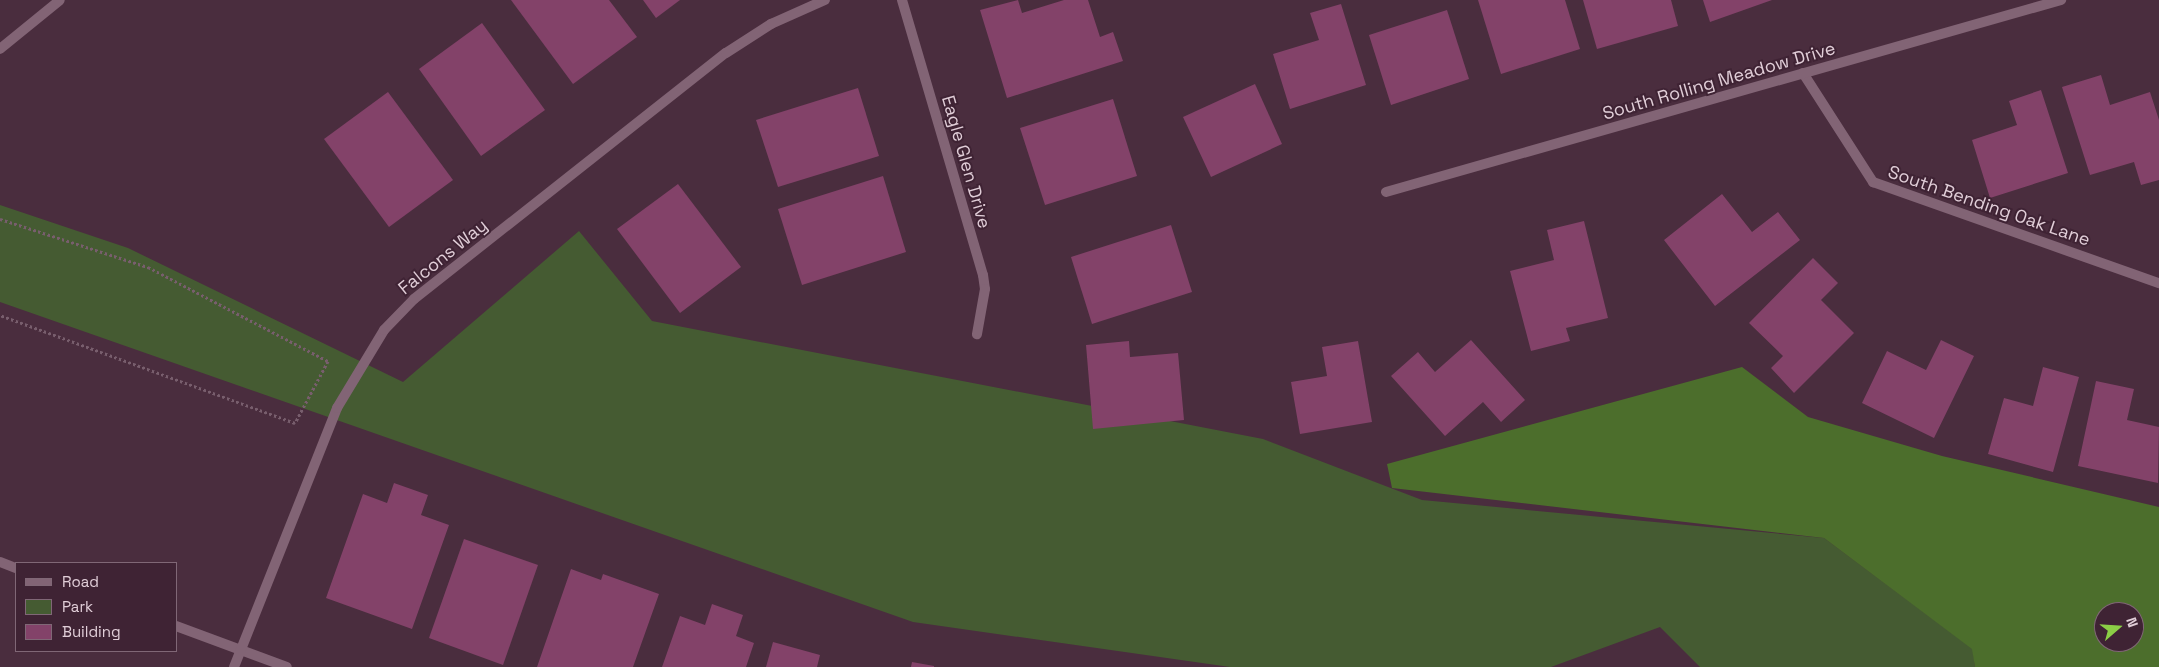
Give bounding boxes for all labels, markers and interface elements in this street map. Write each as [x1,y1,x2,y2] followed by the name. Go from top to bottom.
[1600,37,1838,125] street label: South Rolling Meadow Drive
[937,93,995,231] street label: Eagle Glen Drive
[1885,161,2093,251] street label: South Bending Oak Lane
[394,215,492,299] street label: Falcons Way
[15,562,178,652] legend
[62,572,99,591] text: Road
[62,597,93,616] text: Park
[2094,602,2144,652] north arrow
[2122,615,2142,630] text: N
[62,622,121,641] text: Building

